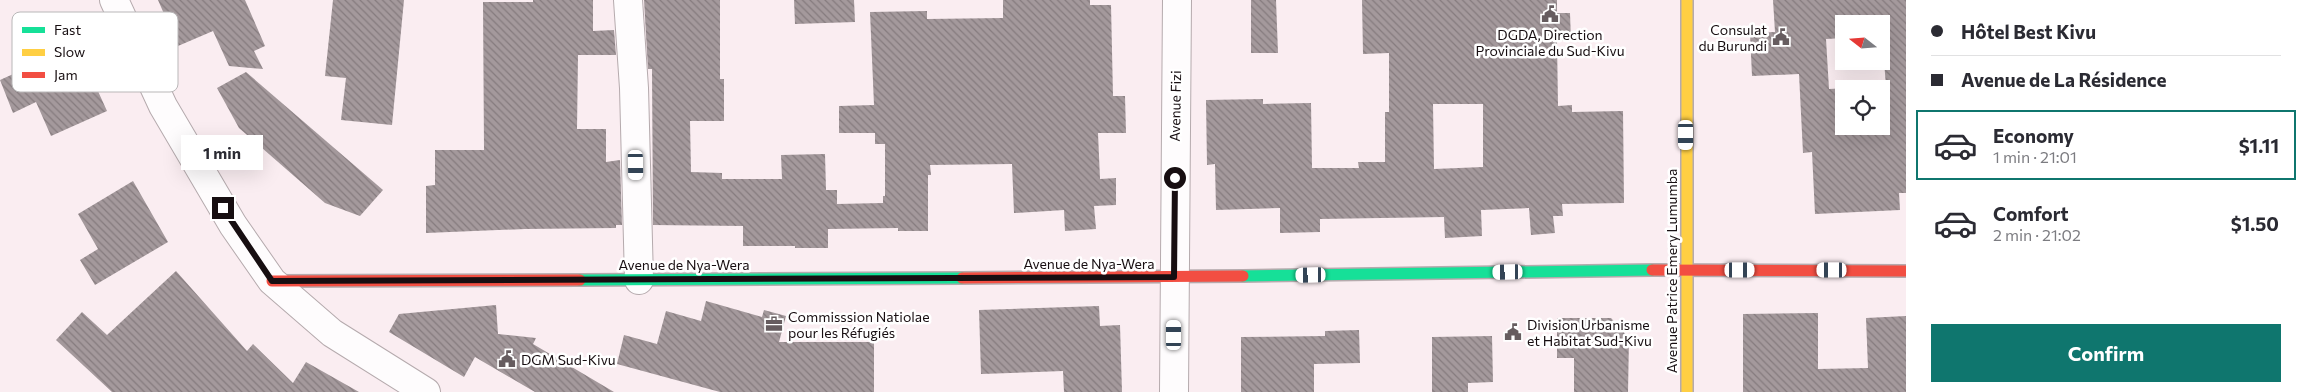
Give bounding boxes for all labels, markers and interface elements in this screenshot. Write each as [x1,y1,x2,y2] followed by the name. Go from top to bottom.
[1540,4,1560,24] public building icon: DGDA, Direction Provinciale du Sud-Kivu
[12,12,178,92] legend
[1835,15,1890,70] north arrow
[1835,15,1890,135] map controls
[1961,20,2096,43] text: Hôtel Best Kivu
[54,21,81,38] text: Fast
[1698,21,1767,54] place label: Consulat du Burundi
[1475,26,1625,59] place label: DGDA, Direction Provinciale du Sud-Kivu
[1771,27,1791,47] public building icon: Consulat du Burundi
[54,43,85,60] text: Slow
[54,66,78,83] text: Jam
[1961,68,2166,91] text: Avenue de La Résidence
[1166,70,1184,142] street label: Avenue Fizi
[1835,80,1890,135] button: locate
[1678,120,1693,150] car
[1933,123,1978,168] icon: car
[1993,124,2074,147] text: Economy
[2239,134,2279,157] text: $1.11
[182,136,264,170] callout: 1 min
[203,143,241,162] text: 1 min
[1993,147,2077,166] text: 1 min · 21:01
[628,150,643,180] car
[1164,167,1186,189] route start
[1663,169,1680,373] street label: Avenue Patrice Emery Lumumba
[212,197,234,219] route end
[1933,201,1978,246] icon: car
[1993,202,2069,225] text: Comfort
[2231,212,2279,235] text: $1.50
[1993,225,2081,244] text: 2 min · 21:02
[1023,255,1155,272] street label: Avenue de Nya-Wera
[618,256,750,273] street label: Avenue de Nya-Wera
[1725,263,1755,278] car
[1817,263,1847,278] car
[1492,264,1523,280] car
[1295,267,1326,283] car
[788,308,930,341] place label: Commisssion Natiolae pour les Réfugiés
[764,314,784,334] office icon: Commisssion Natiolae pour les Réfugiés
[1527,316,1652,349] place label: Division Urbanisme et Habitat Sud-Kivu
[1166,320,1181,350] car
[1503,322,1523,342] public building icon: Division Urbanisme et Habitat Sud-Kivu
[1931,324,2281,382] button: Confirm
[497,349,517,369] public building icon: DGM Sud-Kivu
[521,351,616,368] place label: DGM Sud-Kivu

